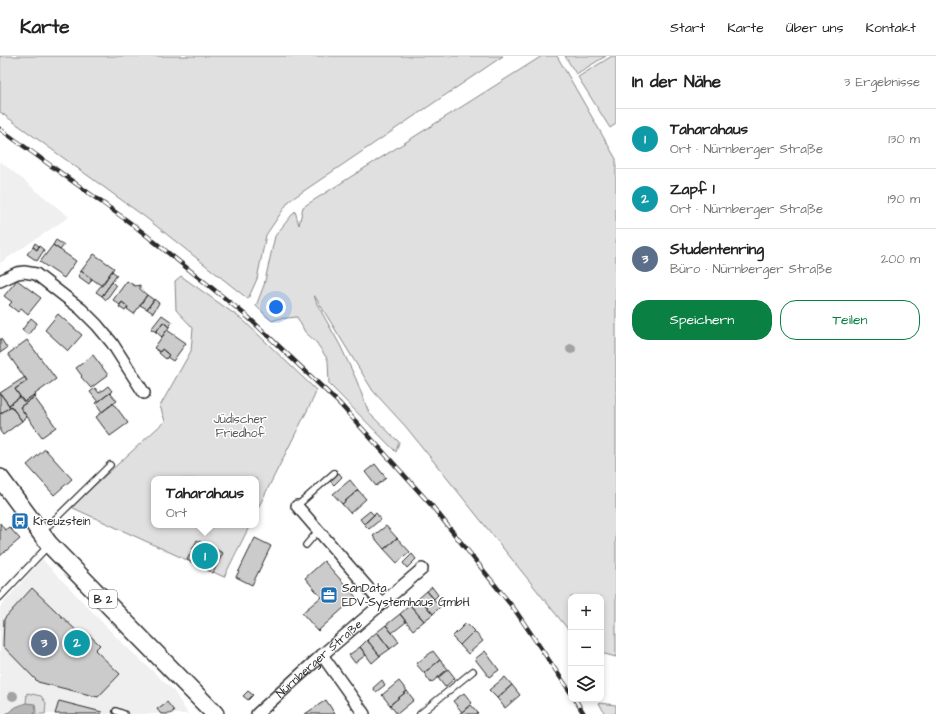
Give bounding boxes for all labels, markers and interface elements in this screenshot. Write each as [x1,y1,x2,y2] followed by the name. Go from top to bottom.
[20,14,70,41] text: Karte
[670,18,705,38] text: Start
[727,18,764,38] text: Karte
[786,18,844,38] text: Über uns
[866,18,916,38] text: Kontakt
[632,70,721,94] text: In der Nähe
[844,73,920,91] text: 3 Ergebnisse
[670,119,748,140] text: Taharahaus
[644,130,646,148] text: 1
[888,130,920,148] text: 130 m
[670,140,823,158] text: Ort · Nürnberger Straße
[670,179,715,200] text: Zapf 1
[641,190,649,208] text: 2
[887,190,920,208] text: 190 m
[670,200,823,218] text: Ort · Nürnberger Straße
[670,239,764,260] text: Studentenring
[642,250,648,268] text: 3
[881,250,920,268] text: 200 m
[670,260,832,278] text: Büro · Nürnberger Straße
[266,297,286,317] your location
[632,300,772,340] button: Speichern
[780,300,920,340] button: Teilen
[213,411,267,442] park label: Jüdischer Friedhof
[151,476,259,528] popup
[166,483,244,504] text: Taharahaus
[166,504,187,522] text: Ort
[10,511,30,531] bus stop icon: Kreuzstein
[33,513,91,530] place label: Kreuzstein
[192,541,218,571] pin: 1
[342,580,470,612] place label: SanData EDV-Systemhaus GmbH
[319,585,339,605] office icon: SanData EDV-Systemhaus GmbH
[89,590,117,608] road number: B 2
[568,594,604,702] map controls
[568,594,604,630] button: +
[272,615,366,702] street label: Nürnberger Straße
[31,628,57,658] pin: 3
[64,628,90,658] pin: 2
[568,630,604,666] button: −
[568,666,604,702] button: layers

